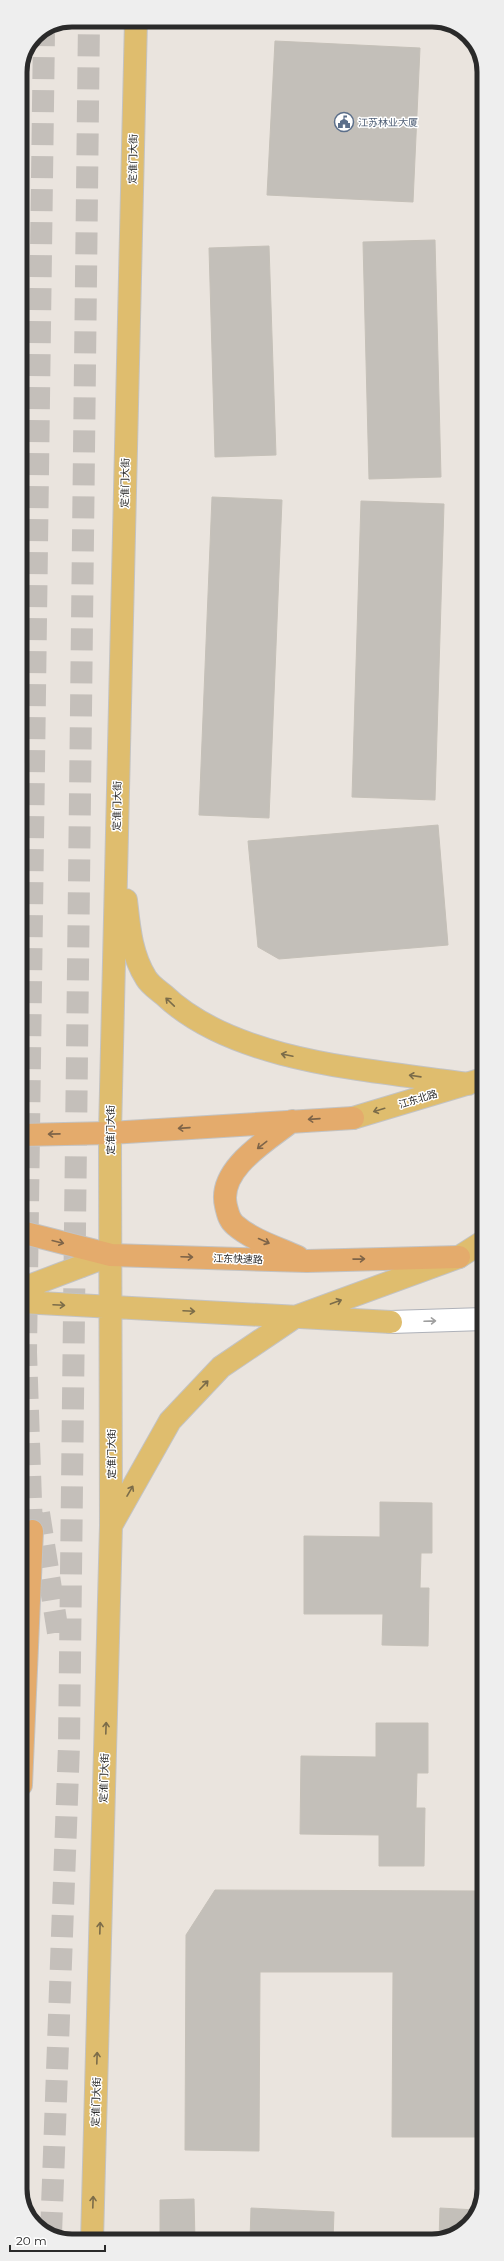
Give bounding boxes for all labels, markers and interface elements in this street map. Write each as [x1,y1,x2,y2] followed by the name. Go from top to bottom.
[333,111,355,133] public building icon: 江苏林业大厦
[358,116,418,129] place label: 江苏林业大厦
[126,134,140,184] street label: 定淮门大街
[118,458,132,508] street label: 定淮门大街
[110,781,124,831] street label: 定淮门大街
[165,997,175,1006] one-way arrow
[281,1050,294,1058] one-way arrow
[409,1072,422,1080] one-way arrow
[397,1087,439,1111] street label: 江东北路
[104,1105,117,1155] street label: 定淮门大街
[373,1107,386,1114] one-way arrow
[308,1116,321,1123] one-way arrow
[178,1125,191,1132] one-way arrow
[48,1130,61,1138] one-way arrow
[256,1141,267,1149] one-way arrow
[258,1238,270,1245] one-way arrow
[52,1239,65,1246] one-way arrow
[213,1252,263,1266] street label: 江东快速路
[180,1254,193,1261] one-way arrow
[352,1255,365,1263] one-way arrow
[330,1297,342,1305] one-way arrow
[53,1301,66,1308] one-way arrow
[182,1308,195,1315] one-way arrow
[423,1317,436,1324] one-way arrow
[200,1380,209,1390] one-way arrow
[105,1429,118,1479] street label: 定淮门大街
[127,1485,135,1497] one-way arrow
[102,1722,109,1735] one-way arrow
[97,1753,111,1803] street label: 定淮门大街
[96,1922,104,1935] one-way arrow
[93,2052,101,2065] one-way arrow
[89,2077,103,2127] street label: 定淮门大街
[89,2196,97,2209] one-way arrow
[10,2227,105,2253] scale bar
[16,2233,47,2248] text: 20 m

